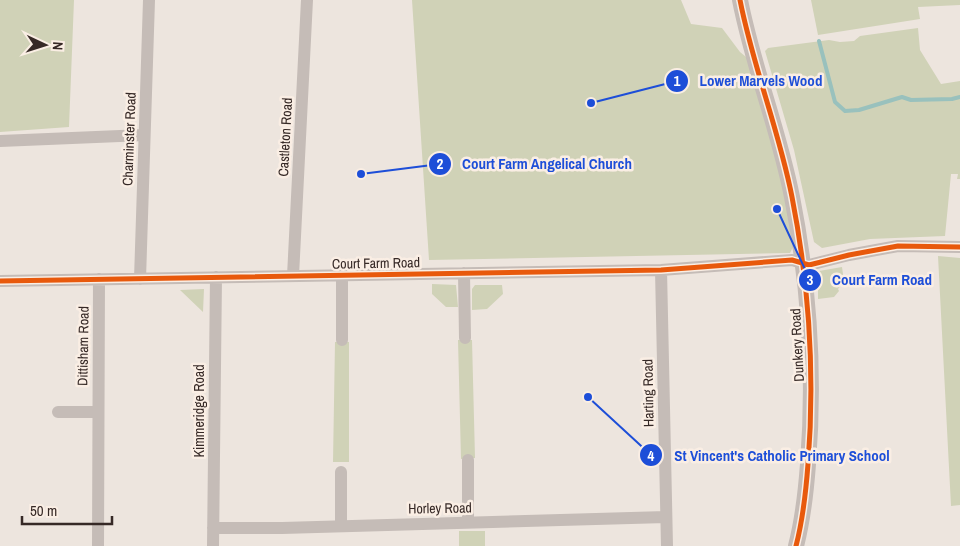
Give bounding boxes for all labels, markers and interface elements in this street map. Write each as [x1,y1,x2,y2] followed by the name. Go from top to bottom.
[20,20,70,70] north arrow
[49,41,67,51] text: N
[664,66,832,96] callout: Lower Marvels Wood
[674,70,681,91] text: 1
[700,70,822,91] text: Lower Marvels Wood
[118,92,140,186] street label: Charminster Road
[274,97,296,177] street label: Castleton Road
[427,149,642,179] callout: Court Farm Angelical Church
[437,153,444,174] text: 2
[462,153,632,174] text: Court Farm Angelical Church
[332,253,420,273] street label: Court Farm Road
[798,265,942,295] callout: Court Farm Road
[807,269,814,290] text: 3
[832,269,932,290] text: Court Farm Road
[73,306,93,386] street label: Dittisham Road
[786,308,808,382] street label: Dunkery Road
[638,359,658,427] street label: Harting Road
[190,364,208,458] street label: Kimmeridge Road
[639,440,899,470] callout: St Vincent's Catholic Primary School
[648,445,655,466] text: 4
[674,445,890,466] text: St Vincent's Catholic Primary School
[22,494,112,526] scale bar
[408,498,472,518] street label: Horley Road
[30,500,57,521] text: 50 m

